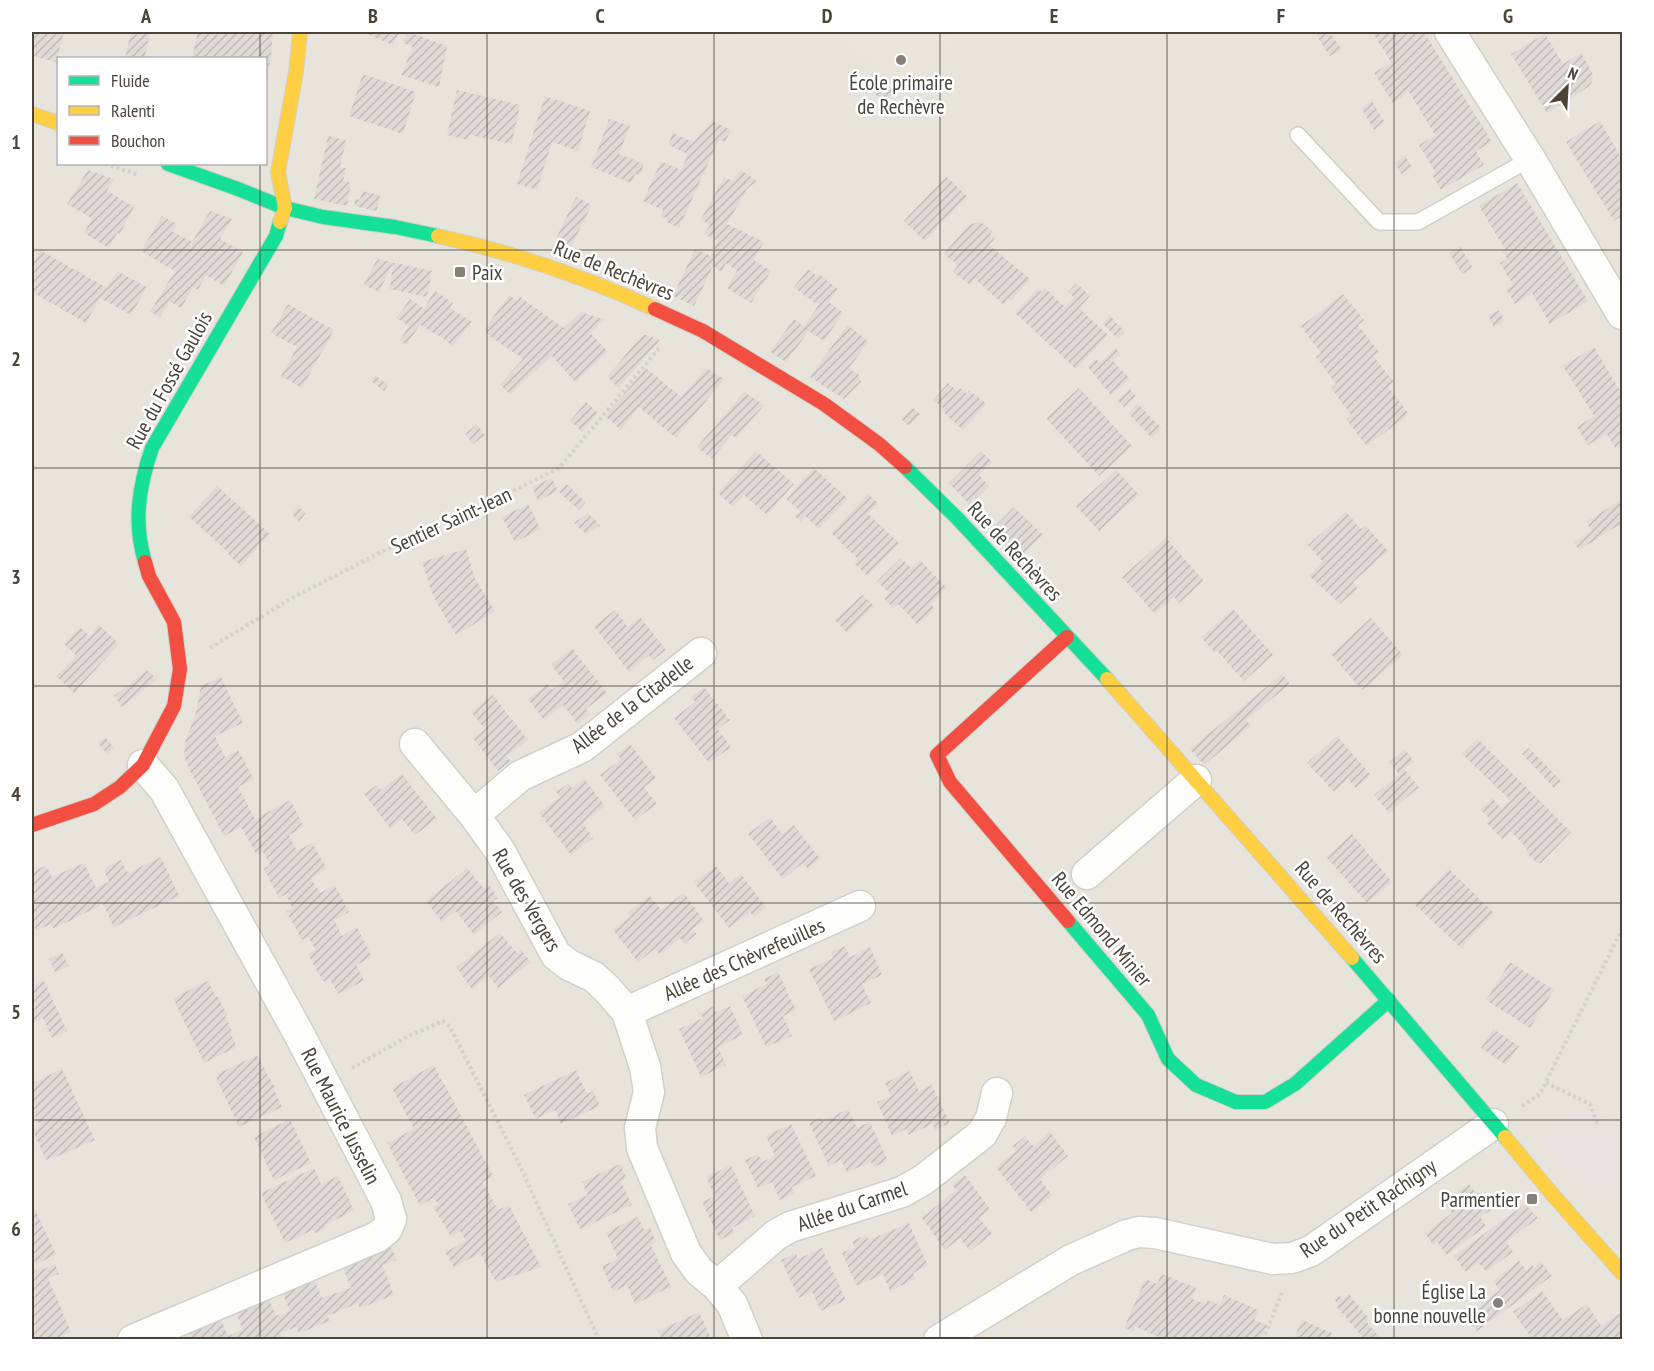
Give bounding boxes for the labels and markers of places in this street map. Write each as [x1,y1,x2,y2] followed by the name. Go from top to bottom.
[894,53,908,67] marker: École primaire de Rechèvre
[849,69,953,120] place label: École primaire de Rechèvre
[472,259,503,286] place label: Paix
[453,265,467,279] marker: Paix
[1441,1186,1520,1213] place label: Parmentier
[1525,1192,1539,1206] marker: Parmentier
[1374,1278,1486,1329] place label: Église La bonne nouvelle
[1491,1296,1505,1310] marker: Église La bonne nouvelle

